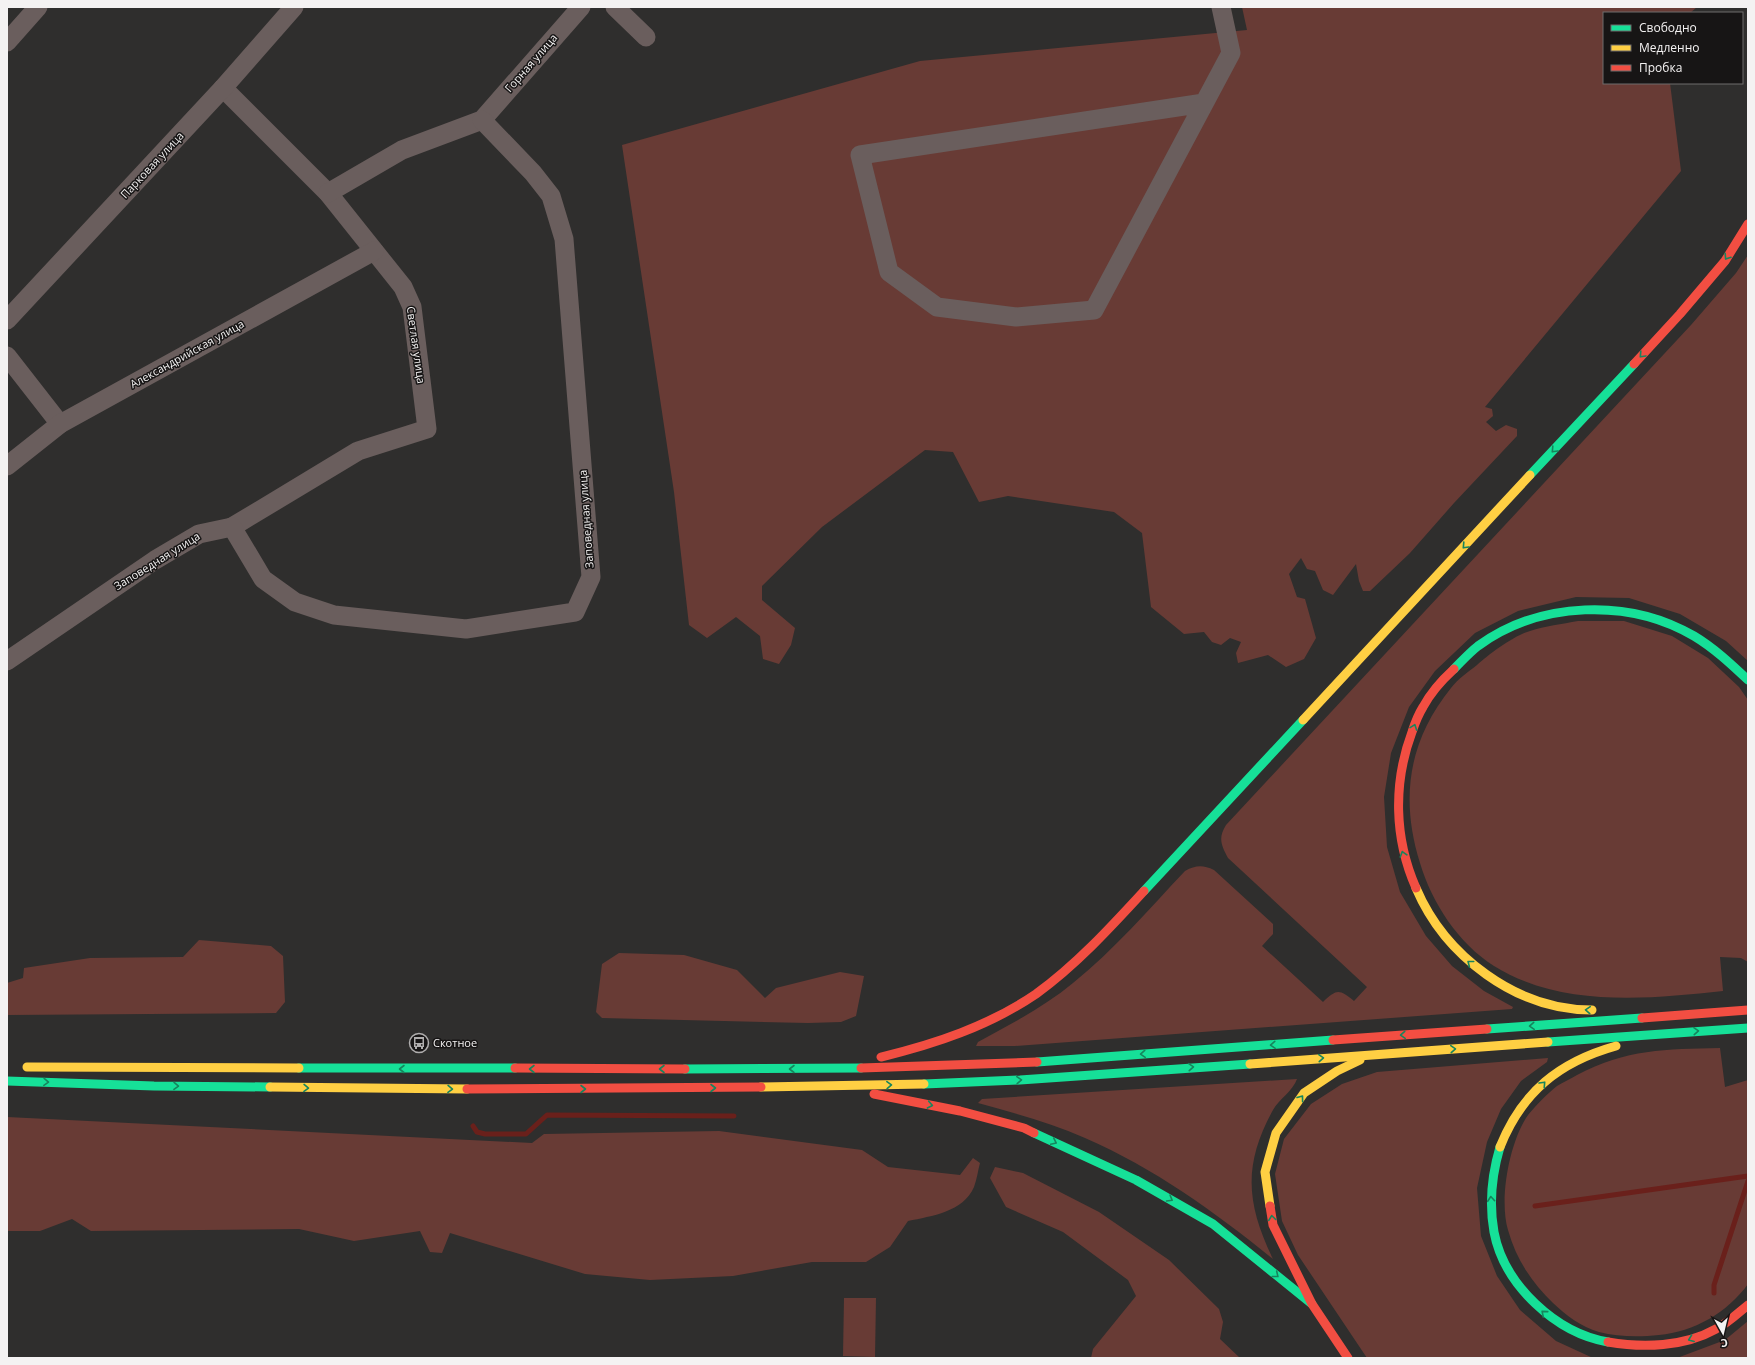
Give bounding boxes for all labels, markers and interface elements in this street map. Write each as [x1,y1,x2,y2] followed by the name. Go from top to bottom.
[1603,12,1743,84] legend
[1639,19,1697,36] text: Свободно
[501,30,560,95] street label: Горная улица
[1639,39,1699,56] text: Медленно
[1639,59,1682,76] text: Пробка
[117,128,187,201] street label: Парковая улица
[1724,253,1732,260] one-way arrow
[404,305,429,384] street label: Светлая улица
[127,316,247,391] street label: Александрийская улица
[1639,350,1647,358] one-way arrow
[1551,445,1558,453] one-way arrow
[575,469,596,569] street label: Заповедная улица
[111,528,203,593] street label: Заповедная улица
[1463,541,1470,548] one-way arrow
[1410,723,1418,730] one-way arrow
[1399,850,1408,857] one-way arrow
[1467,960,1474,967] one-way arrow
[1585,1006,1591,1015] one-way arrow
[1529,1021,1535,1030] one-way arrow
[1693,1027,1699,1036] one-way arrow
[1400,1031,1406,1040] one-way arrow
[408,1032,430,1054] bus stop icon: Скотное
[433,1035,477,1050] place label: Скотное
[1270,1040,1276,1049] one-way arrow
[1450,1044,1456,1053] one-way arrow
[1140,1050,1146,1059] one-way arrow
[1318,1054,1324,1063] one-way arrow
[1188,1063,1194,1072] one-way arrow
[399,1065,405,1073] one-way arrow
[529,1065,535,1073] one-way arrow
[659,1065,665,1073] one-way arrow
[789,1065,795,1073] one-way arrow
[1016,1075,1022,1084] one-way arrow
[43,1078,49,1087] one-way arrow
[886,1081,892,1089] one-way arrow
[1538,1081,1545,1089] one-way arrow
[173,1082,179,1090] one-way arrow
[303,1084,309,1092] one-way arrow
[710,1084,716,1092] one-way arrow
[447,1085,453,1093] one-way arrow
[580,1085,586,1093] one-way arrow
[1296,1096,1303,1103] one-way arrow
[927,1100,933,1109] one-way arrow
[1050,1137,1057,1145] one-way arrow
[1166,1195,1173,1202] one-way arrow
[1487,1196,1496,1202] one-way arrow
[1268,1215,1277,1221] one-way arrow
[1271,1270,1278,1277] one-way arrow
[1541,1310,1549,1317] one-way arrow
[1703,1313,1743,1353] north arrow
[1688,1334,1695,1342] one-way arrow
[1720,1335,1729,1351] text: С

